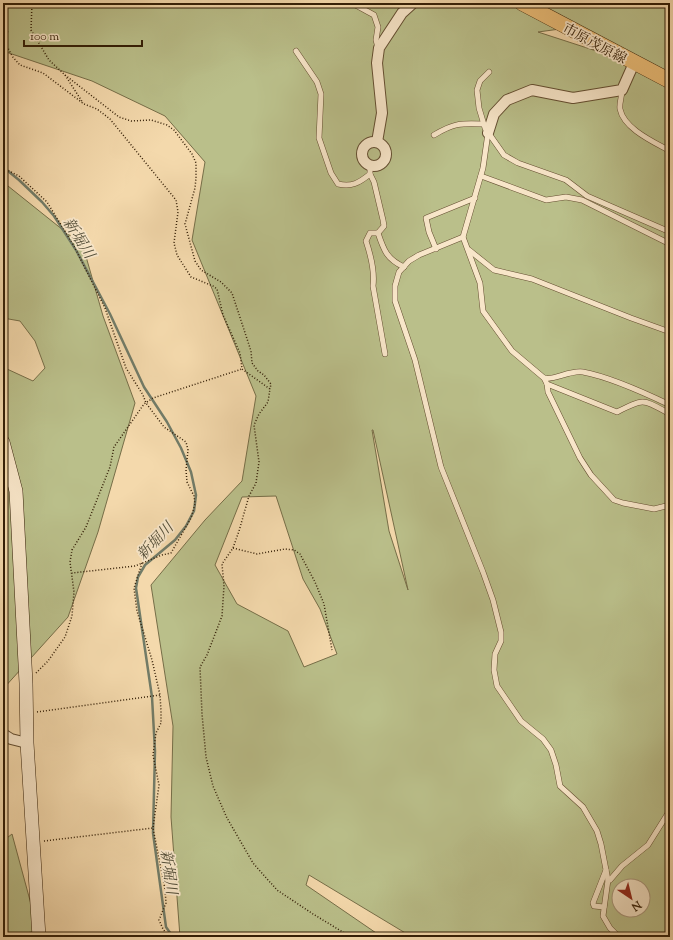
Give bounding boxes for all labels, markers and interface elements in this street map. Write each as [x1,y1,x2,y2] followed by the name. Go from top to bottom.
[558,20,630,70] street label: 市原茂原線
[24,22,142,48] scale bar
[30,28,59,46] text: 100 m
[57,214,100,265] water label: 新堀川
[133,517,180,566] water label: 新堀川
[154,848,181,898] water label: 新堀川
[611,878,651,918] north arrow
[628,896,645,915] text: N

